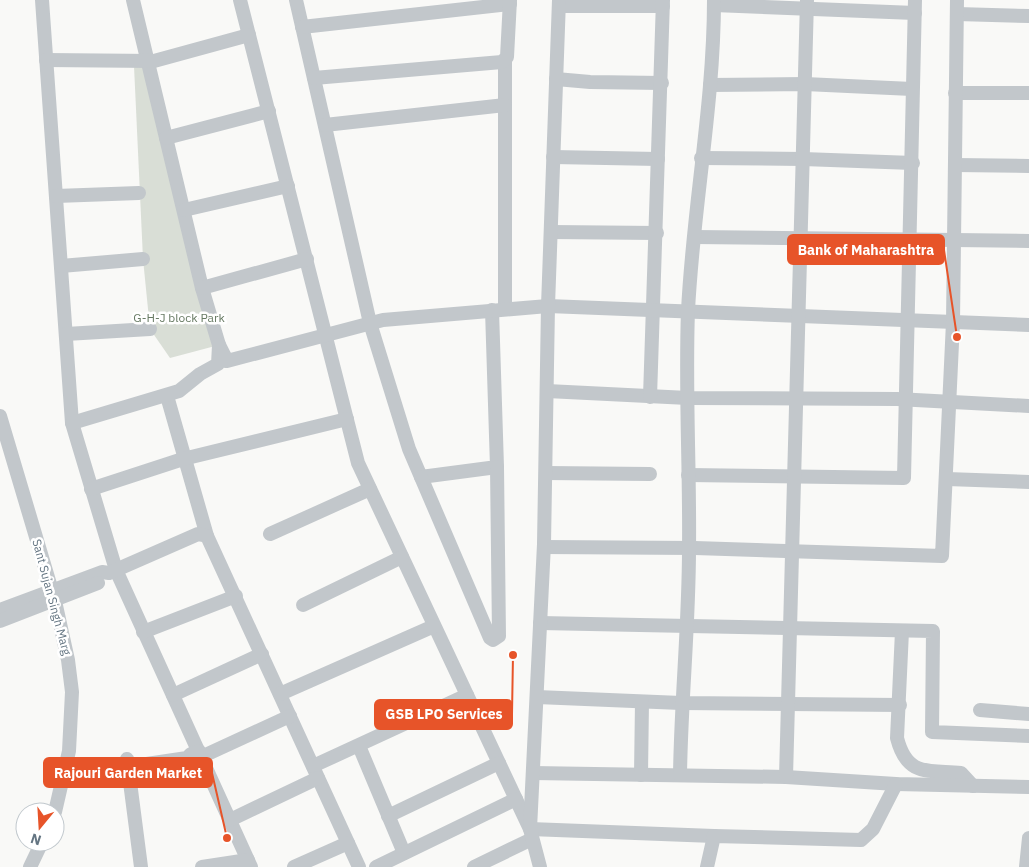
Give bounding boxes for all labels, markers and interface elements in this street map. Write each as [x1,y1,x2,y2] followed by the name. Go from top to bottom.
[788,235,944,264] callout: Bank of Maharashtra
[798,241,934,259] text: Bank of Maharashtra
[133,310,225,325] park label: G-H-J block Park
[29,537,75,657] street label: Sant Sujan Singh Marg
[375,700,512,729] callout: GSB LPO Services
[385,705,503,723] text: GSB LPO Services
[44,758,212,787] callout: Rajouri Garden Market
[54,764,202,782] text: Rajouri Garden Market
[15,802,65,852] north arrow
[28,829,44,849] text: N

